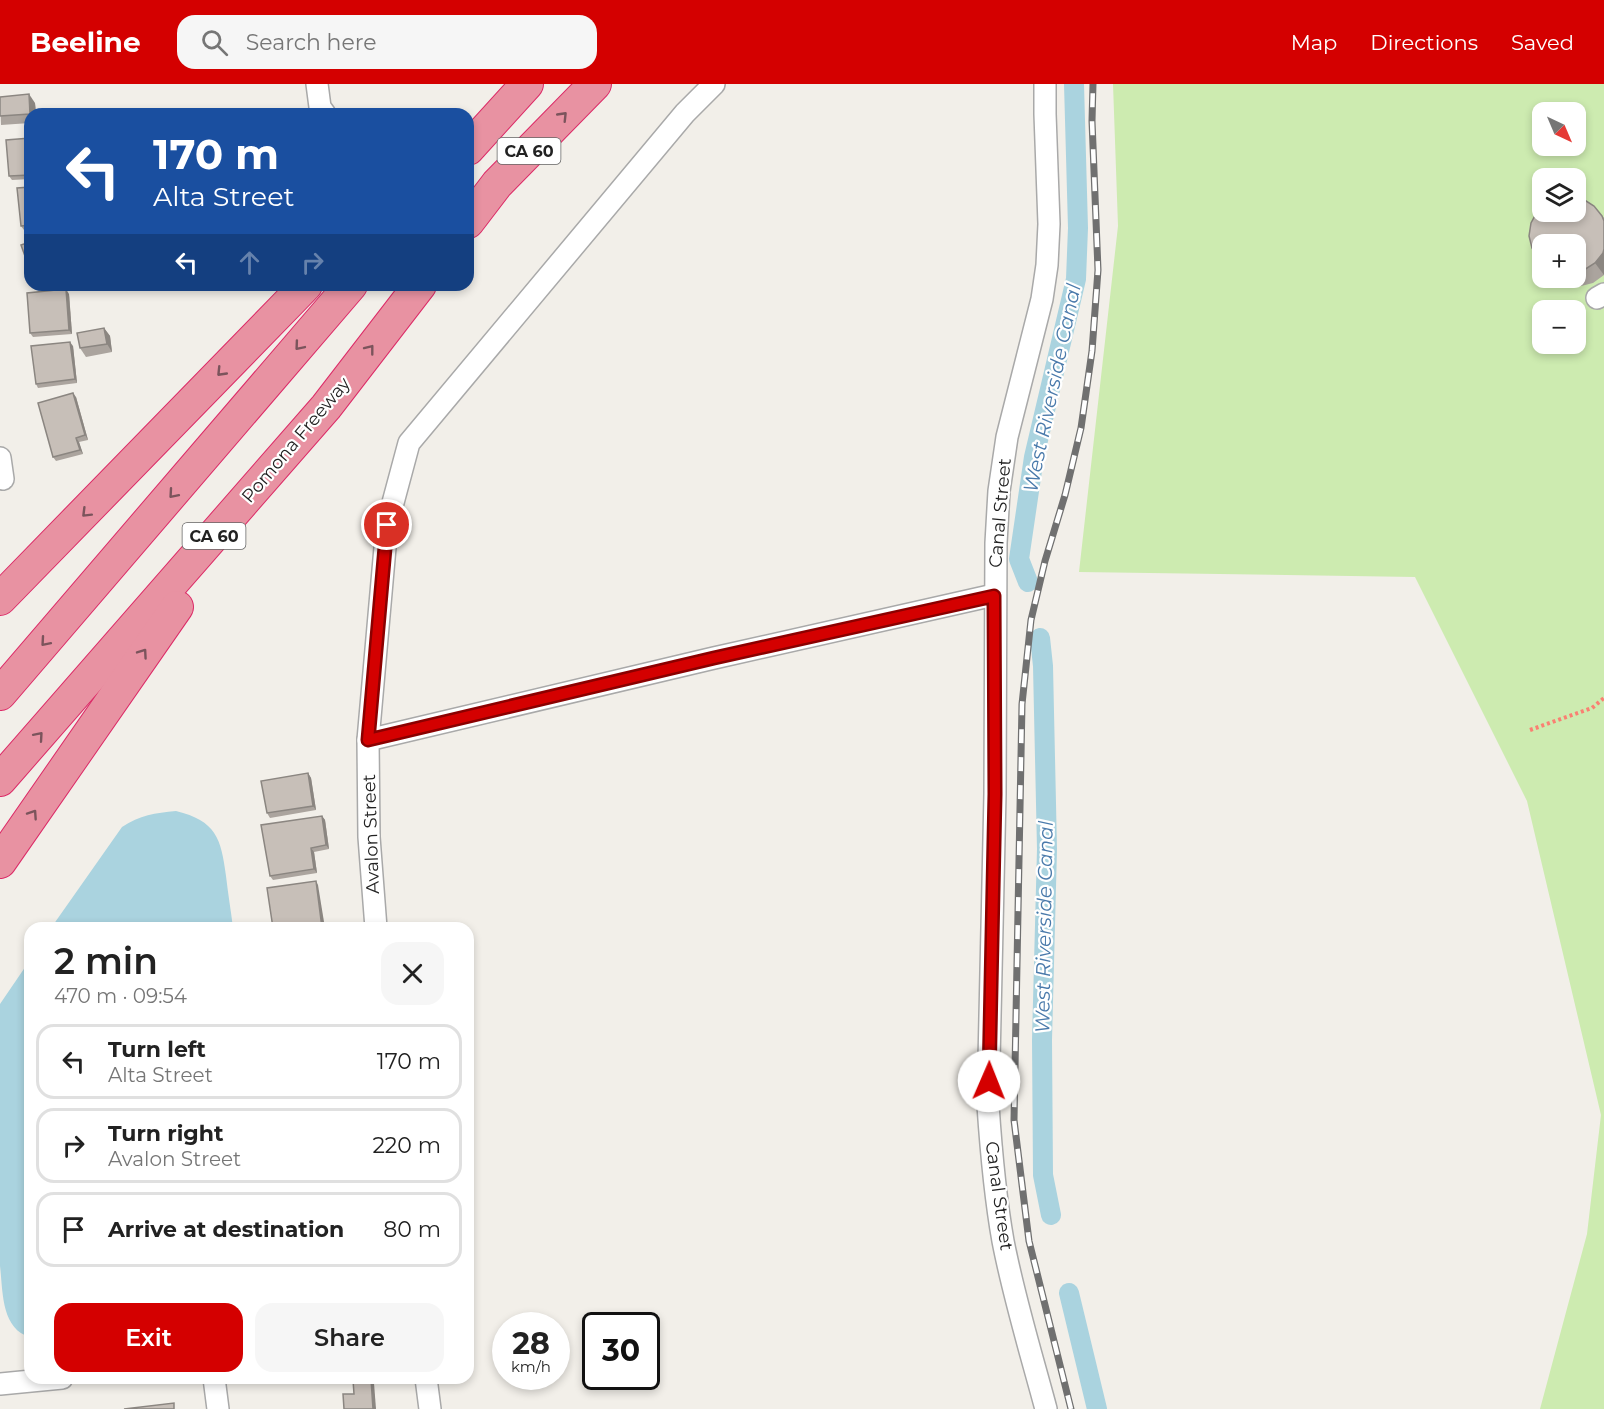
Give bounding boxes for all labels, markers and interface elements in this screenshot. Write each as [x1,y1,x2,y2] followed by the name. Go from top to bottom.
[177,15,597,69] search box
[30,25,141,59] text: Beeline
[198,26,231,59] icon: search
[246,29,377,56] text: Search here
[1291,30,1337,55] text: Map
[1370,30,1478,55] text: Directions
[1511,30,1574,55] text: Saved
[1532,102,1586,156] north arrow
[1532,102,1586,354] map controls
[556,113,567,124] one-way arrow
[153,128,279,180] text: 170 m
[54,132,132,210] icon: left
[498,138,560,164] road number: CA 60
[1532,168,1586,222] button: layers
[153,180,294,213] text: Alta Street
[1532,234,1586,288] button: +
[170,246,203,279] icon: left
[233,246,266,279] icon: ahead
[296,246,329,279] icon: right
[1018,281,1086,494] water label: West Riverside Canal
[1532,300,1586,354] button: −
[295,339,306,350] one-way arrow
[363,345,374,356] one-way arrow
[218,365,229,376] one-way arrow
[237,373,355,507] street label: Pomona Freeway
[984,457,1016,569] street label: Canal Street
[169,487,180,498] one-way arrow
[361,499,412,550] pin
[82,505,93,516] one-way arrow
[370,508,403,541] icon: arrive
[182,523,246,549] road number: CA 60
[41,635,52,645] one-way arrow
[136,649,147,660] one-way arrow
[32,732,43,743] one-way arrow
[358,774,384,894] street label: Avalon Street
[26,809,37,820] one-way arrow
[1030,820,1058,1033] water label: West Riverside Canal
[54,939,158,983] text: 2 min
[381,942,444,1005] button: close
[54,984,187,1008] text: 470 m · 09:54
[108,1036,206,1063] text: Turn left
[57,1045,90,1078] icon: left
[377,1048,441,1075] text: 170 m
[957,1049,1021,1113] position arrow
[108,1063,213,1087] text: Alta Street
[108,1120,223,1147] text: Turn right
[57,1129,90,1162] icon: right
[372,1132,441,1159] text: 220 m
[980,1140,1018,1252] street label: Canal Street
[108,1147,241,1171] text: Avalon Street
[57,1213,90,1246] icon: arrive
[108,1216,344,1243] text: Arrive at destination
[383,1216,441,1243] text: 80 m
[54,1303,243,1372] button: Exit
[255,1303,444,1372] button: Share
[582,1312,660,1390] speed limit sign: 30
[512,1325,550,1362] text: 28
[511,1357,551,1376] text: km/h

